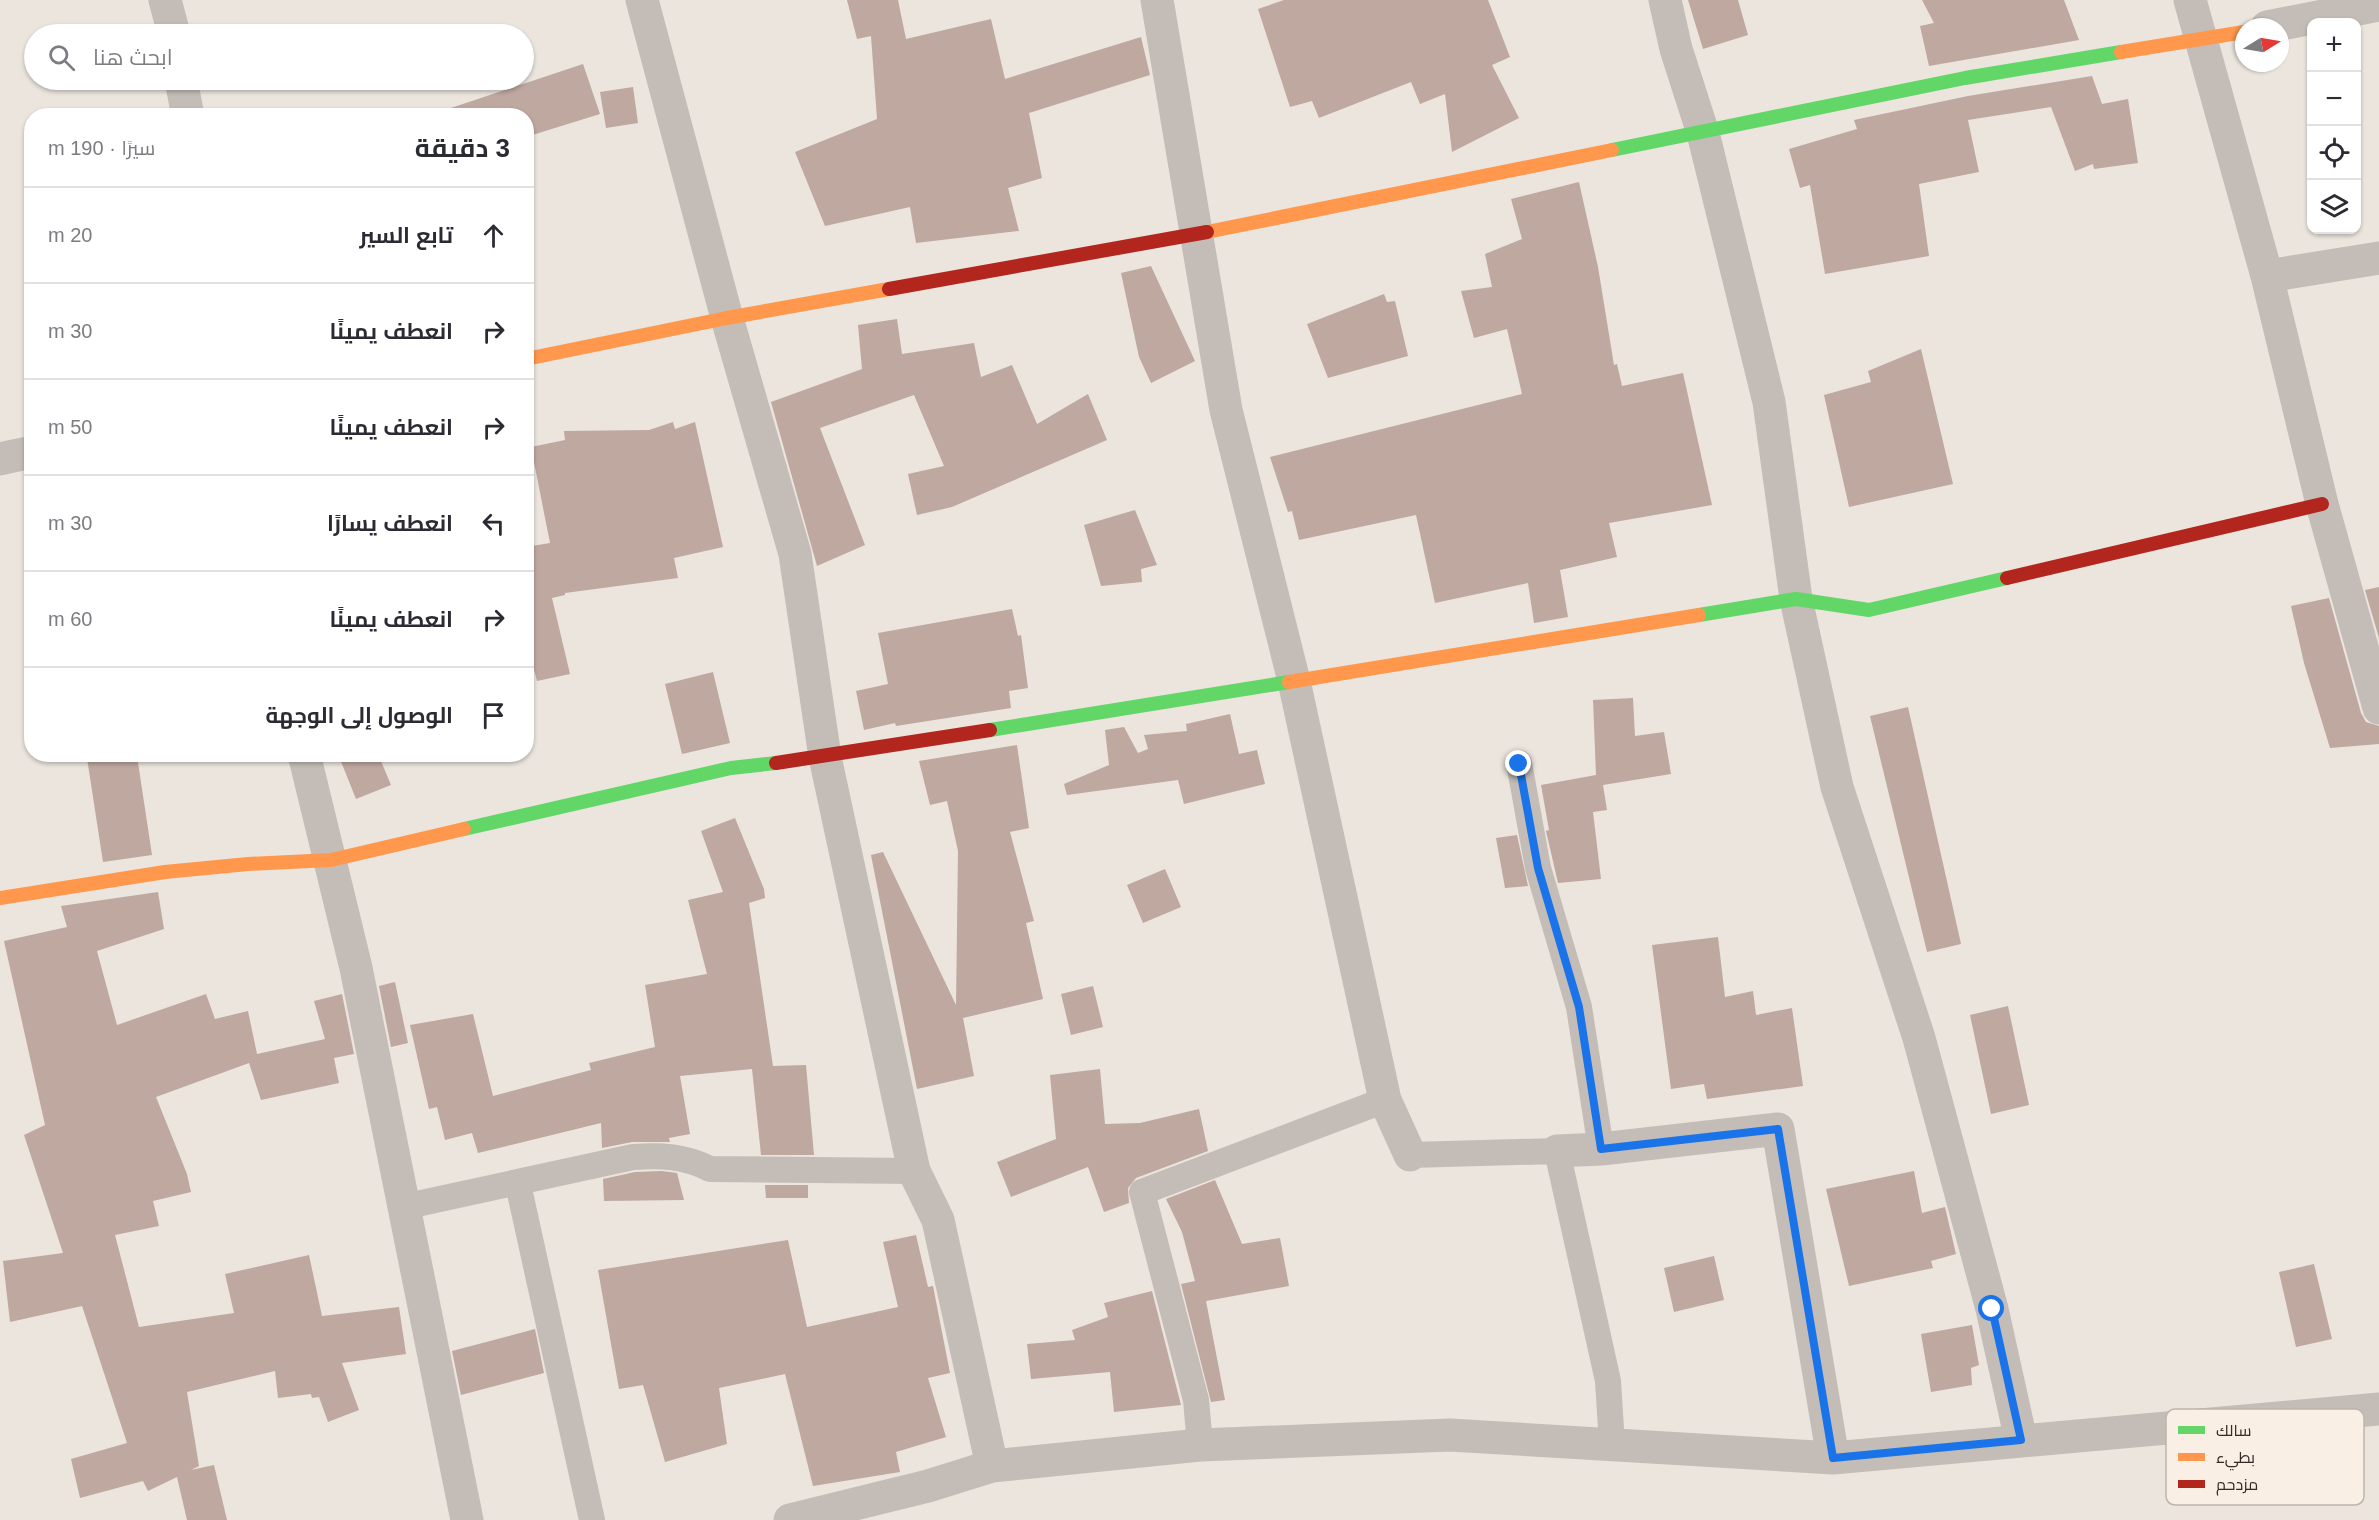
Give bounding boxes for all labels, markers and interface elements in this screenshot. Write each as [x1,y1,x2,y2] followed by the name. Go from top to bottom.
[2235,18,2289,72] north arrow
[2307,18,2361,234] map controls
[2307,18,2361,72] button: +
[24,24,534,90] search box
[45,41,78,74] icon: search
[93,45,173,70] text: ابحث هنا
[2307,72,2361,126] button: −
[2307,126,2361,180] button: locate
[415,133,510,163] text: 3 دقيقة
[48,137,155,159] text: سيرًا · 190 m
[2307,180,2361,234] button: layers
[477,219,510,252] icon: ahead
[359,223,453,248] text: تابع السير
[48,224,92,246] text: 20 m
[477,315,510,348] icon: right
[330,319,453,344] text: انعطف يمينًا
[48,320,92,342] text: 30 m
[477,411,510,444] icon: right
[330,415,453,440] text: انعطف يمينًا
[48,416,92,438] text: 50 m
[477,507,510,540] icon: left
[327,511,453,536] text: انعطف يسارًا
[48,512,92,534] text: 30 m
[477,603,510,636] icon: right
[330,607,453,632] text: انعطف يمينًا
[48,608,92,630] text: 60 m
[477,699,510,732] icon: arrive
[266,703,453,728] text: الوصول إلى الوجهة
[1505,750,1531,776] route end
[1978,1295,2004,1321] route start
[2166,1409,2364,1505] legend
[2216,1422,2251,1439] text: سالك
[2216,1449,2255,1471] text: بطيء
[2216,1476,2258,1496] text: مزدحم

